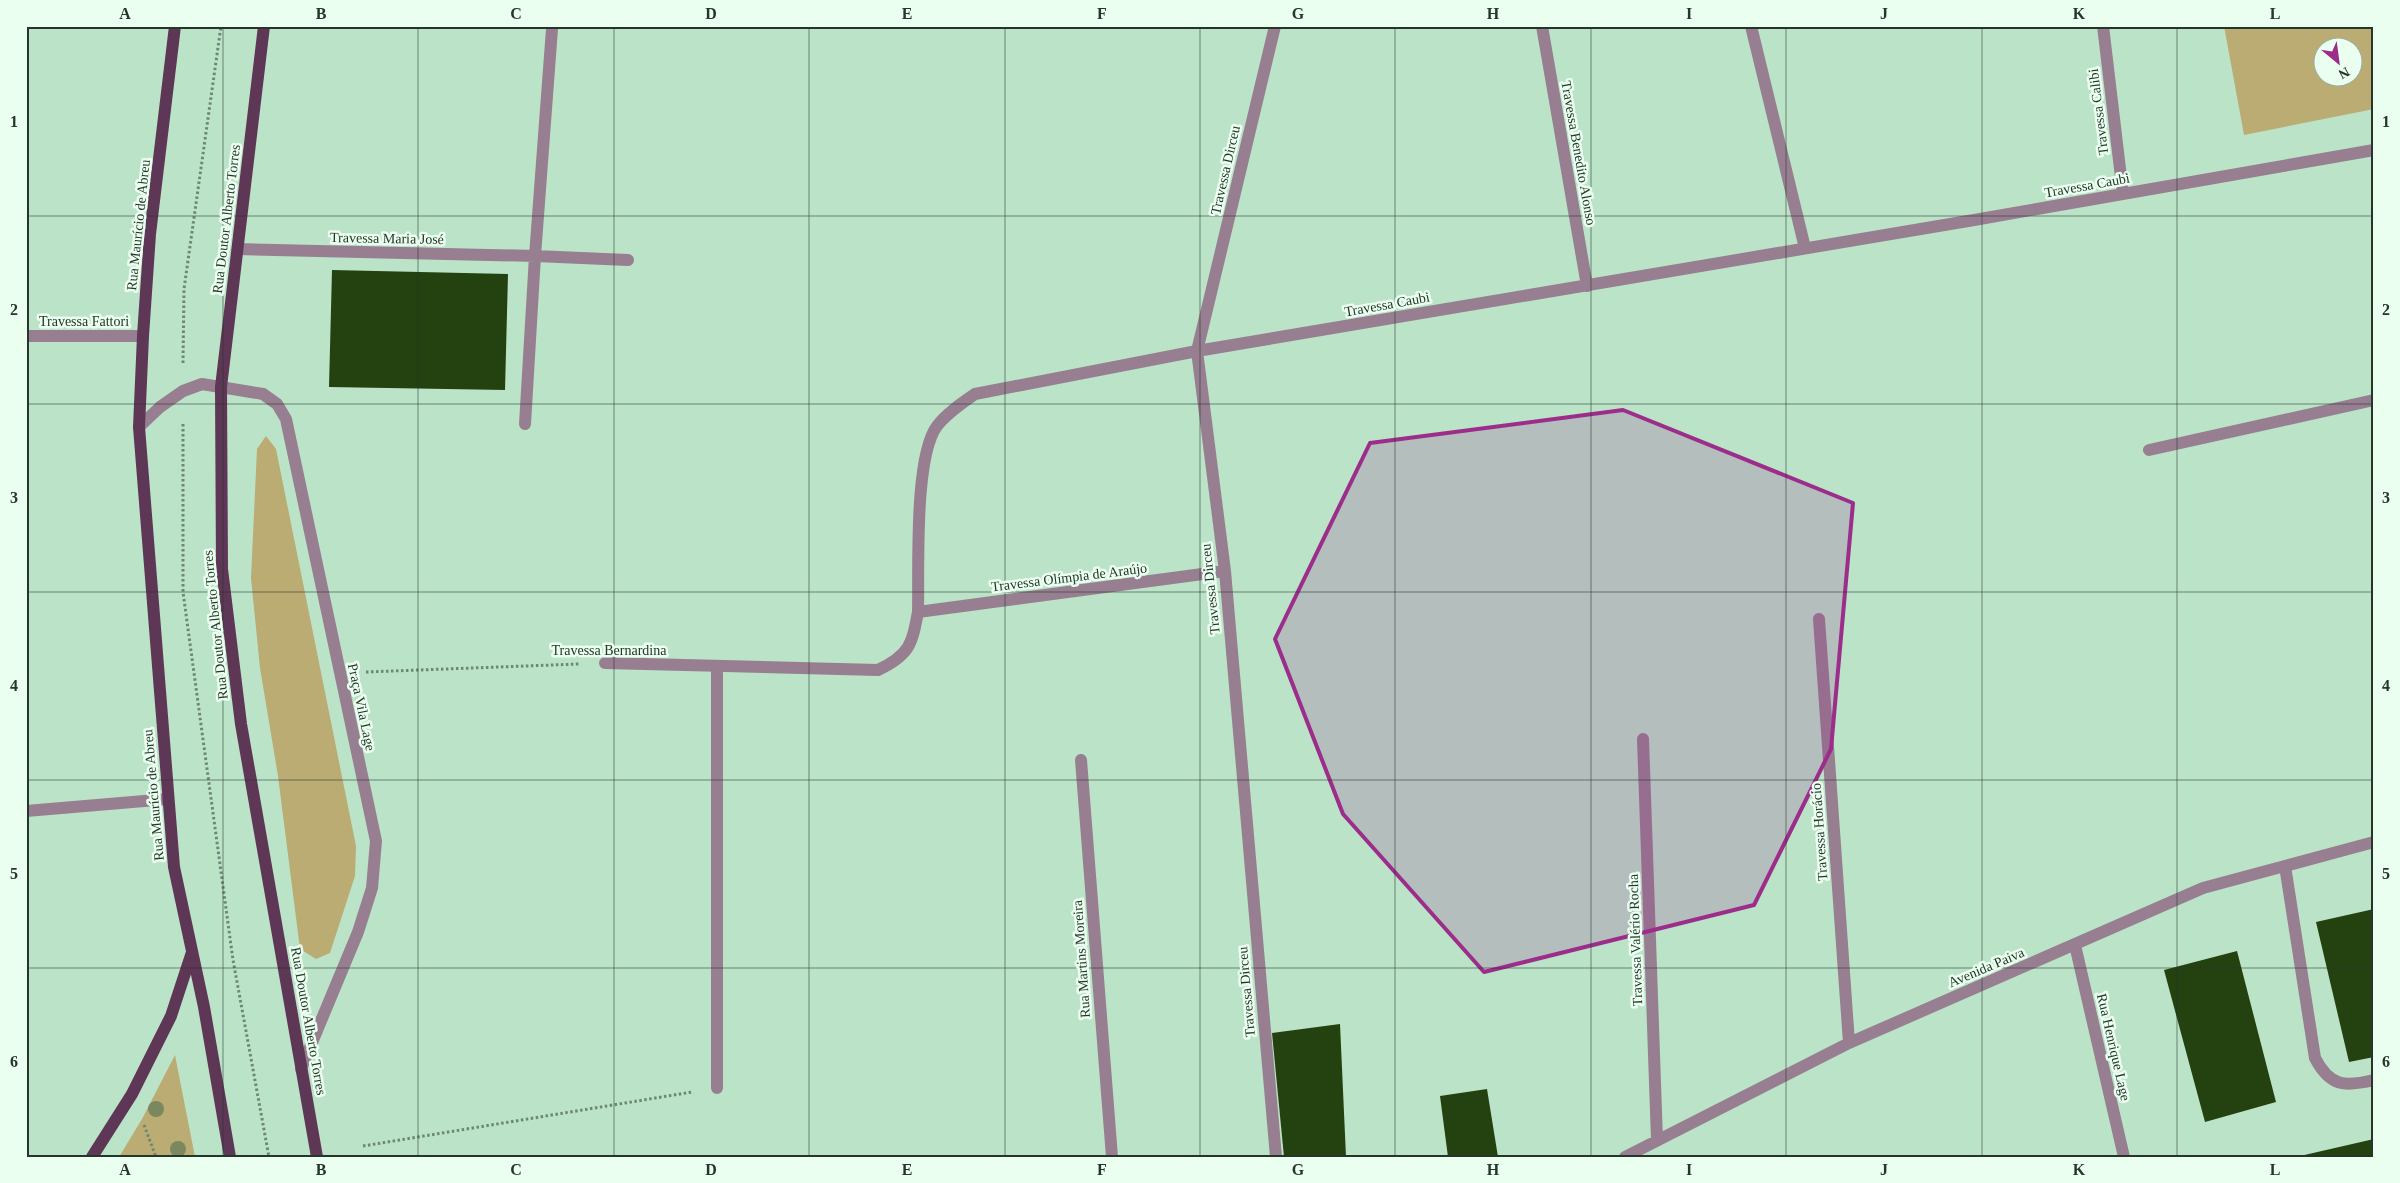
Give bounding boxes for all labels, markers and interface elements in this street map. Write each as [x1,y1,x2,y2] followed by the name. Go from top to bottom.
[119,5,131,22] text: A
[316,5,327,22] text: B
[510,5,522,22] text: C
[705,5,717,22] text: D
[902,5,912,22] text: E
[1097,5,1107,22] text: F
[1292,5,1305,22] text: G
[1487,5,1500,22] text: H
[1686,5,1692,22] text: I
[1880,5,1888,22] text: J
[2073,5,2086,22] text: K
[2270,5,2280,22] text: L
[2312,38,2362,88] north arrow
[2336,64,2352,82] text: N
[2086,68,2111,156] street label: Travessa Calibi
[1558,80,1599,227] street label: Travessa Benedito Alonso
[10,113,18,130] text: 1
[2382,113,2390,130] text: 1
[1208,124,1243,216] street label: Travessa Dirceu
[210,144,243,294] street label: Rua Doutor Alberto Torres
[124,159,153,291] street label: Rua Maurício de Abreu
[2043,171,2131,200] street label: Travessa Caubi
[330,230,444,247] street label: Travessa Maria José
[1343,290,1431,319] street label: Travessa Caubi
[10,301,18,318] text: 2
[2382,301,2390,318] text: 2
[39,314,129,329] street label: Travessa Fattori
[10,489,18,506] text: 3
[2382,489,2390,506] text: 3
[1198,543,1223,635] street label: Travessa Dirceu
[200,550,231,700] street label: Rua Doutor Alberto Torres
[990,560,1148,595] street label: Travessa Olímpia de Araújo
[552,643,667,658] street label: Travessa Bernardina
[345,662,378,752] street label: Praça Vila Lage
[10,677,18,694] text: 4
[2382,677,2390,694] text: 4
[140,729,167,861] street label: Rua Maurício de Abreu
[1809,783,1830,881] street label: Travessa Horácio
[10,865,18,882] text: 5
[2382,865,2390,882] text: 5
[1626,873,1645,1006] street label: Travessa Valério Rocha
[1070,899,1093,1018] street label: Rua Martins Moreira
[1946,944,2027,990] street label: Avenida Paiva
[288,946,329,1096] street label: Rua Doutor Alberto Torres
[1235,946,1258,1038] street label: Travessa Dirceu
[2094,992,2133,1102] street label: Rua Henrique Lage
[10,1053,18,1070] text: 6
[2382,1053,2390,1070] text: 6
[119,1161,131,1178] text: A
[316,1161,327,1178] text: B
[510,1161,522,1178] text: C
[705,1161,717,1178] text: D
[902,1161,912,1178] text: E
[1097,1161,1107,1178] text: F
[1292,1161,1305,1178] text: G
[1487,1161,1500,1178] text: H
[1686,1161,1692,1178] text: I
[1880,1161,1888,1178] text: J
[2073,1161,2086,1178] text: K
[2270,1161,2280,1178] text: L

